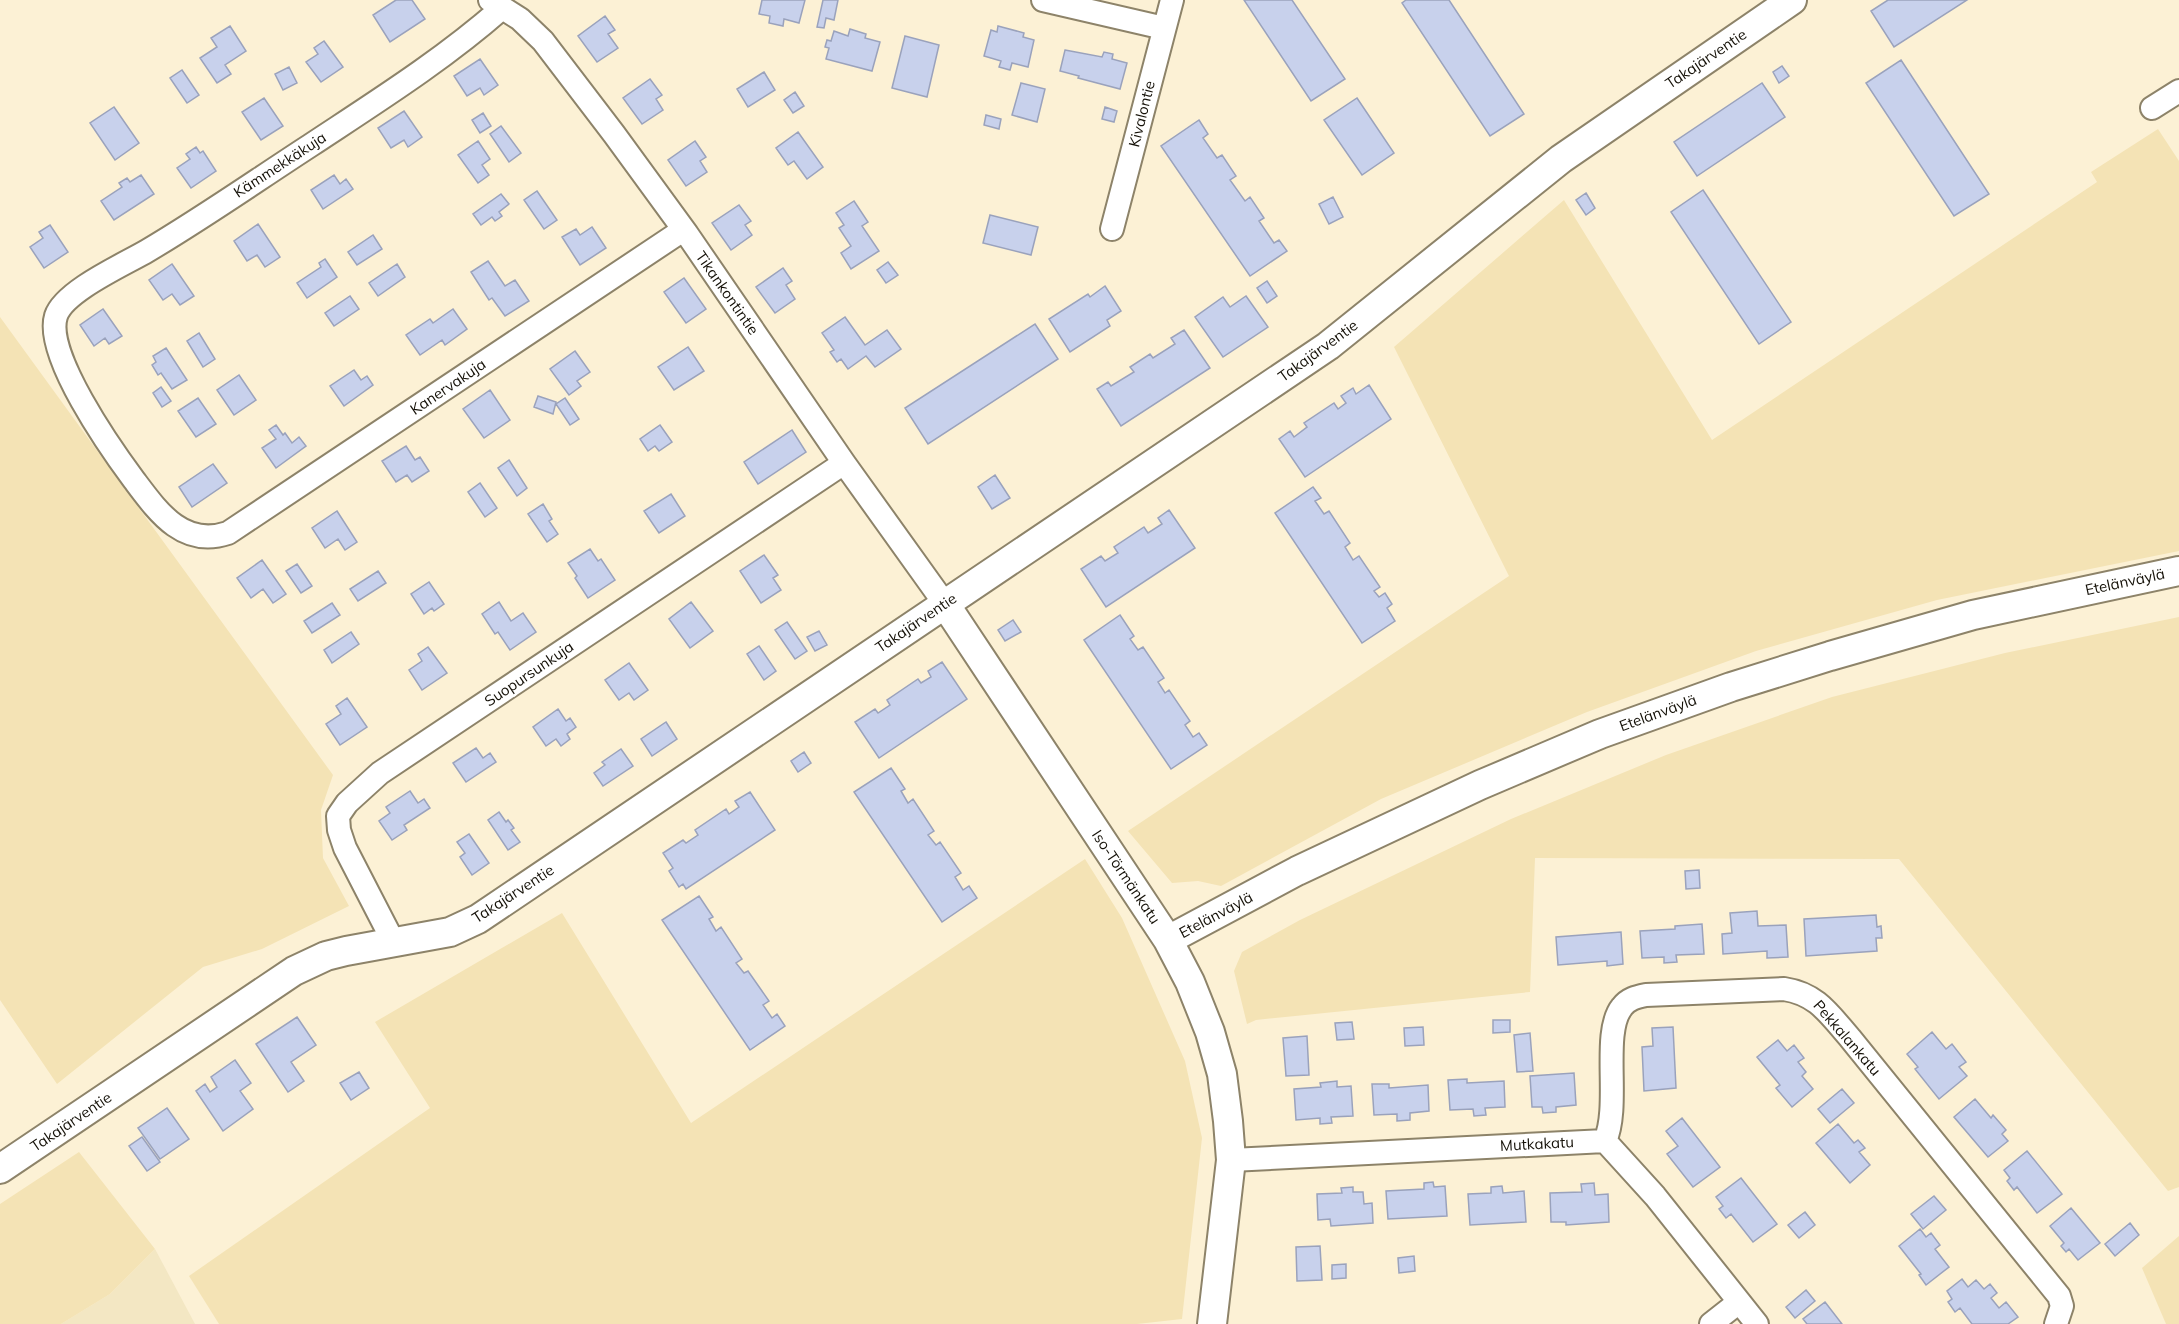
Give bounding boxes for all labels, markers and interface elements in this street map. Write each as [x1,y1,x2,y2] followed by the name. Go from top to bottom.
[1662,24,1750,93] street label: Takajärventie
[1124,79,1159,149] street label: Kivalontie
[230,128,330,202] street label: Kämmekkäkuja
[692,247,763,338] street label: Tikankontintie
[1274,315,1361,386] street label: Takajärventie
[406,354,489,419] street label: Kanervakuja
[2083,564,2166,599] street label: Etelänväylä
[872,588,960,657] street label: Takajärventie
[481,637,577,710] street label: Suopursunkuja
[1617,690,1699,735] street label: Etelänväylä
[1088,826,1165,927] street label: Iso-Törmänkatu
[468,860,557,927] street label: Takajärventie
[1176,887,1256,942] street label: Etelänväylä
[1809,996,1885,1079] street label: Pekkalankatu
[27,1087,115,1156] street label: Takajärventie
[1500,1132,1574,1155] street label: Mutkakatu

